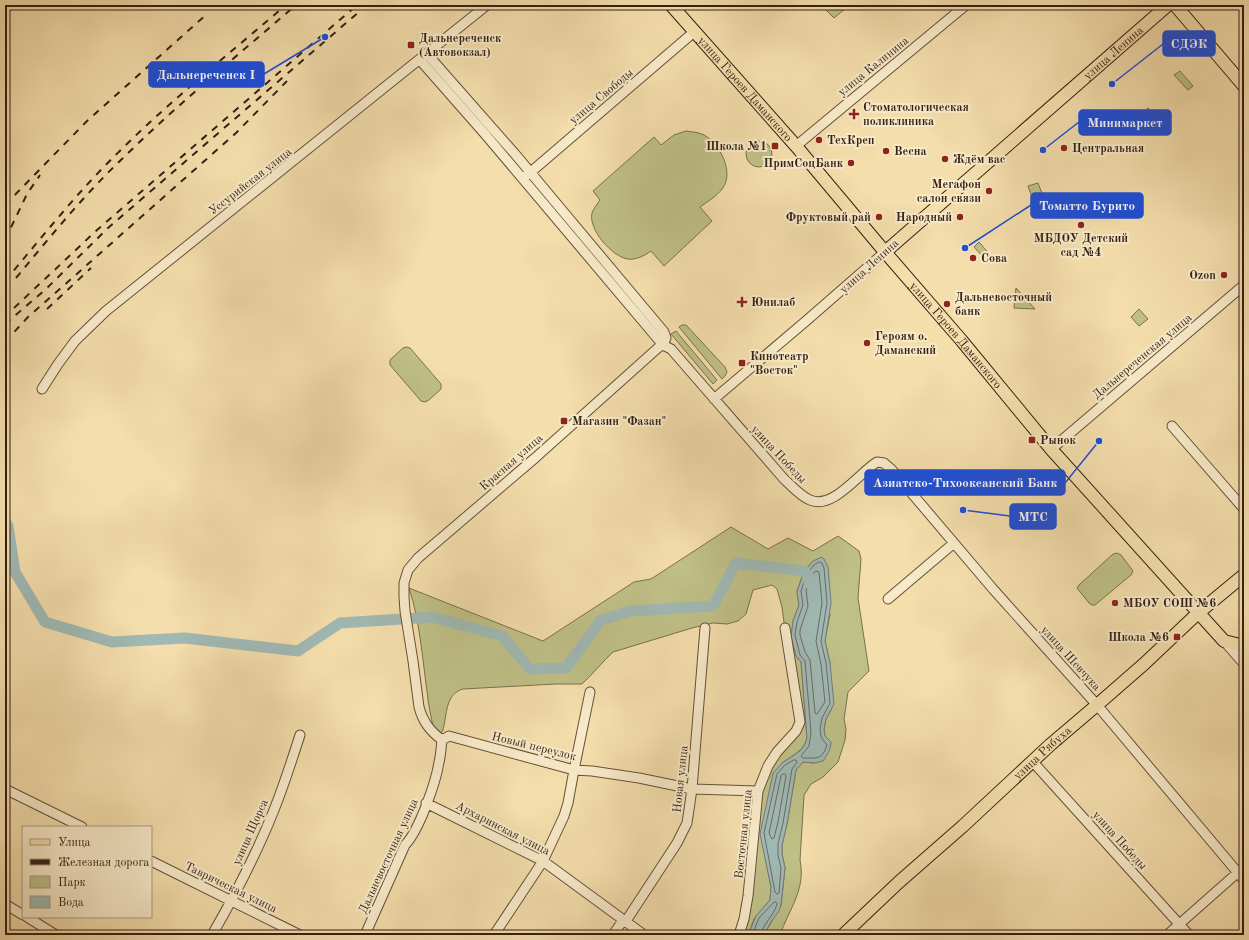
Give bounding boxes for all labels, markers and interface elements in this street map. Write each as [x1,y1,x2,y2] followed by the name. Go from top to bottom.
[1082,24,1146,83] street label: улица Ленина
[1163,31,1215,56] callout: СДЭК
[419,33,502,59] place label: Дальнереченск (Автовокзал)
[695,35,794,144] street label: улица Героев Даманского
[836,35,911,99] street label: улица Калинина
[1171,38,1208,51] text: СДЭК
[406,40,416,50] marker: Дальнереченск (Автовокзал)
[149,62,264,87] callout: Дальнереченск I
[567,67,636,127] street label: улица Свободы
[157,69,256,82] text: Дальнереченск I
[863,102,969,128] place label: Стоматологическая поликлиника
[848,108,860,120] marker: Стоматологическая поликлиника
[1079,110,1171,135] callout: Минимаркет
[1087,117,1163,130] text: Минимаркет
[814,135,824,145] marker: ТехКреп
[827,135,875,147] place label: ТехКреп
[706,141,767,153] place label: Школа №1
[770,141,780,151] marker: Школа №1
[1059,143,1069,153] marker: Центральная
[1072,143,1144,155] place label: Центральная
[207,146,294,218] street label: Уссурийская улица
[881,146,891,156] marker: Весна
[894,146,927,158] place label: Весна
[940,154,950,164] marker: Ждём вас
[953,154,1006,166] place label: Ждём вас
[763,158,844,170] place label: ПримСоцБанк
[846,158,856,168] marker: ПримСоцБанк
[917,179,981,205] place label: Мегафон салон связи
[984,186,994,196] marker: Мегафон салон связи
[1031,193,1143,218] callout: Томатто Бурито
[1039,200,1135,213] text: Томатто Бурито
[786,212,871,224] place label: Фруктовый рай
[874,212,884,222] marker: Фруктовый рай
[896,212,952,224] place label: Народный
[955,212,965,222] marker: Народный
[1076,220,1086,230] marker: МБДОУ Детский сад №4
[1034,233,1128,259] place label: МБДОУ Детский сад №4
[838,237,901,296] street label: улица Ленина
[968,253,978,263] marker: Сова
[981,253,1007,265] place label: Сова
[1189,270,1216,282] place label: Ozon
[1219,270,1229,280] marker: Ozon
[907,280,1004,391] street label: улица Героев Даманского
[955,292,1052,318] place label: Дальневосточный банк
[736,296,748,308] marker: Юнилаб
[751,297,795,309] place label: Юнилаб
[942,299,952,309] marker: Дальневосточный банк
[1091,312,1195,402] street label: Дальнереченская улица
[875,331,936,357] place label: Героям о. Даманский
[862,338,872,348] marker: Героям о. Даманский
[750,351,808,377] place label: Кинотеатр "Восток"
[737,358,747,368] marker: Кинотеатр "Восток"
[559,416,569,426] marker: Магазин "Фазан"
[572,416,666,428] place label: Магазин "Фазан"
[748,423,808,486] street label: улица Победы
[478,432,545,493] street label: Красная улица
[1027,435,1037,445] marker: Рынок
[1040,435,1076,447] place label: Рынок
[865,470,1065,495] callout: Азиатско-Тихоокеанский Банк
[873,477,1057,490] text: Азиатско-Тихоокеанский Банк
[1010,504,1056,529] callout: МТС
[1018,511,1048,524] text: МТС
[1110,598,1120,608] marker: МБОУ СОШ №6
[1123,598,1216,610] place label: МБОУ СОШ №6
[1038,624,1102,694] street label: улица Шевчука
[1108,632,1169,644] place label: Школа №6
[1172,632,1182,642] marker: Школа №6
[1012,725,1074,783] street label: улица Рябуха
[490,731,577,763] street label: Новый переулок
[672,745,690,813] street label: Новая улица
[733,789,755,879] street label: Восточная улица
[357,797,421,916] street label: Дальневосточная улица
[231,798,271,867] street label: улица Щорса
[453,800,552,858] street label: Архаринская улица
[1090,809,1149,873] street label: улица Победы
[22,826,152,918] legend
[58,837,91,849] text: Улица
[58,857,149,869] text: Железная дорога
[182,860,279,916] street label: Таврическая улица
[58,877,86,889] text: Парк
[58,897,84,909] text: Вода

